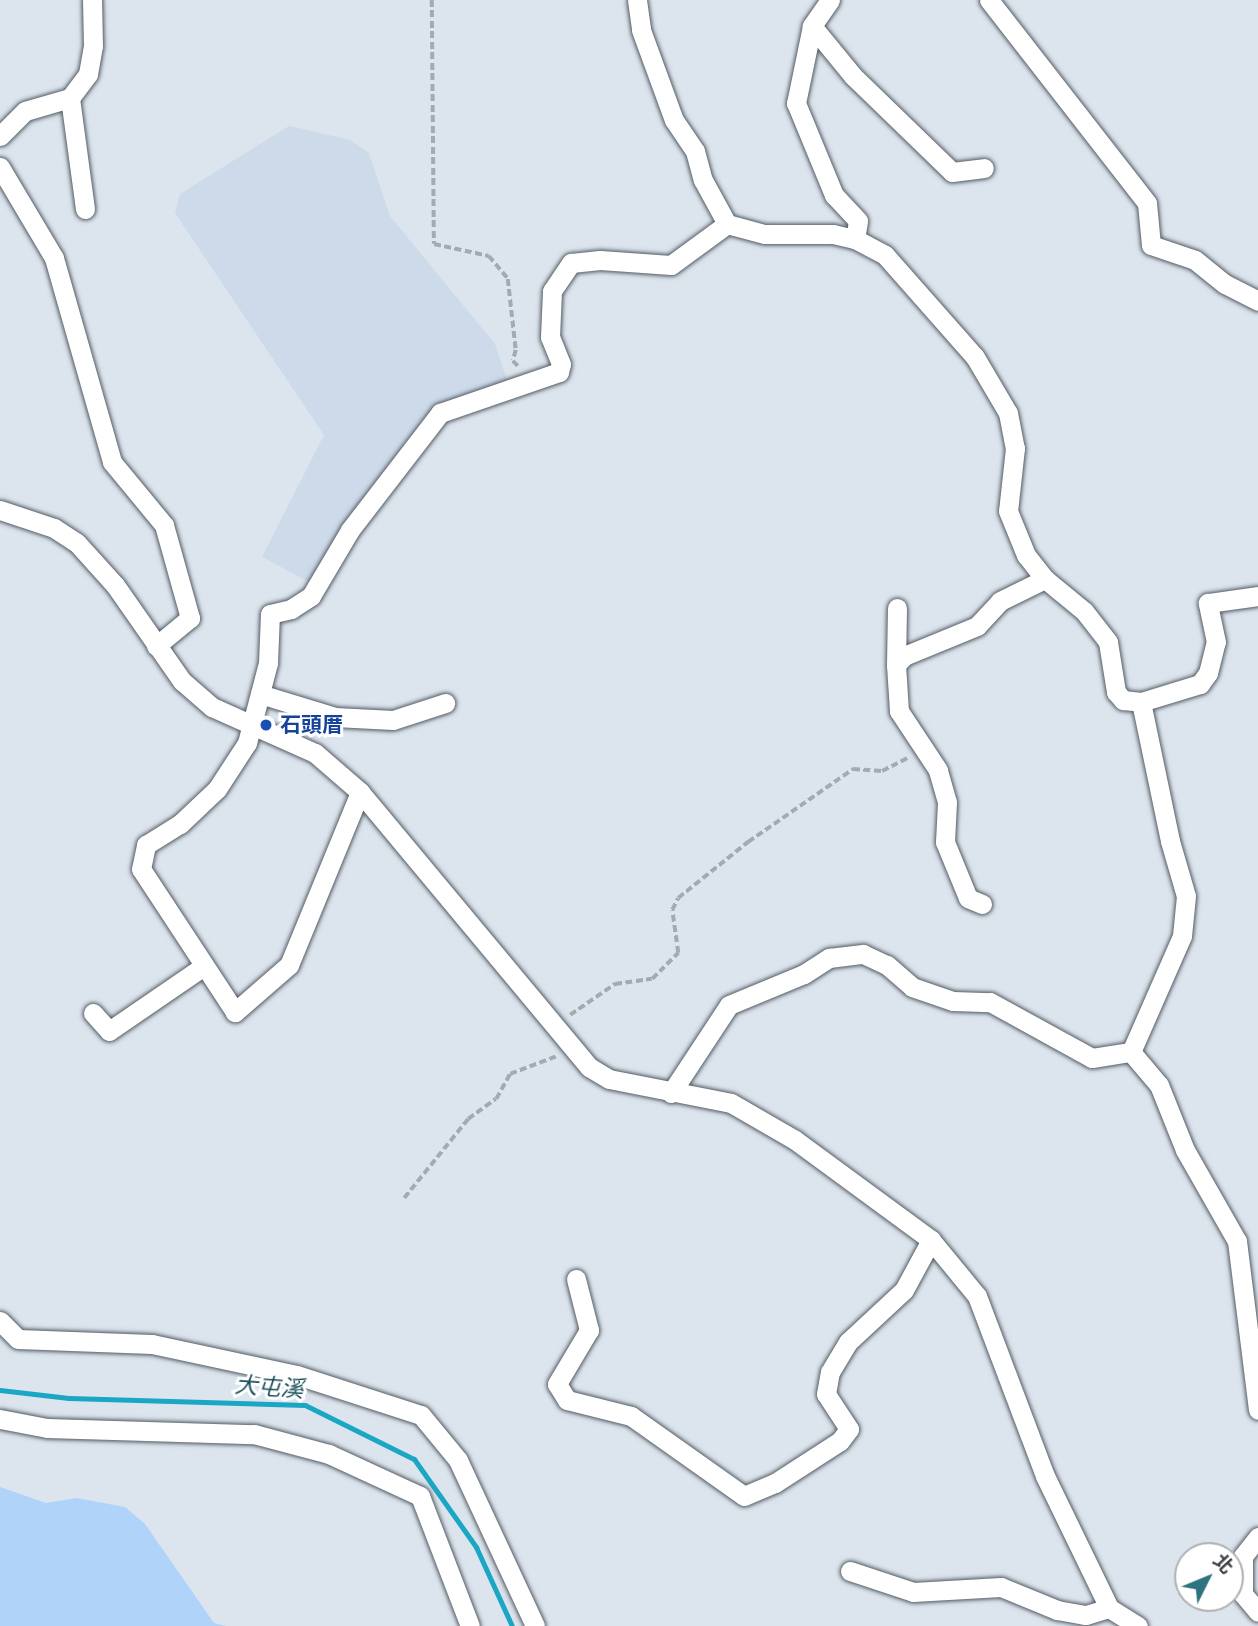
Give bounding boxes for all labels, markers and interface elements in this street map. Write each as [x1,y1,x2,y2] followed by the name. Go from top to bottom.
[280,712,343,738] place label: 石頭厝
[258,717,274,733] marker: 石頭厝
[234,1372,304,1404] water label: 大屯溪
[1174,1542,1244,1612] north arrow
[1208,1549,1238,1578] text: 北

